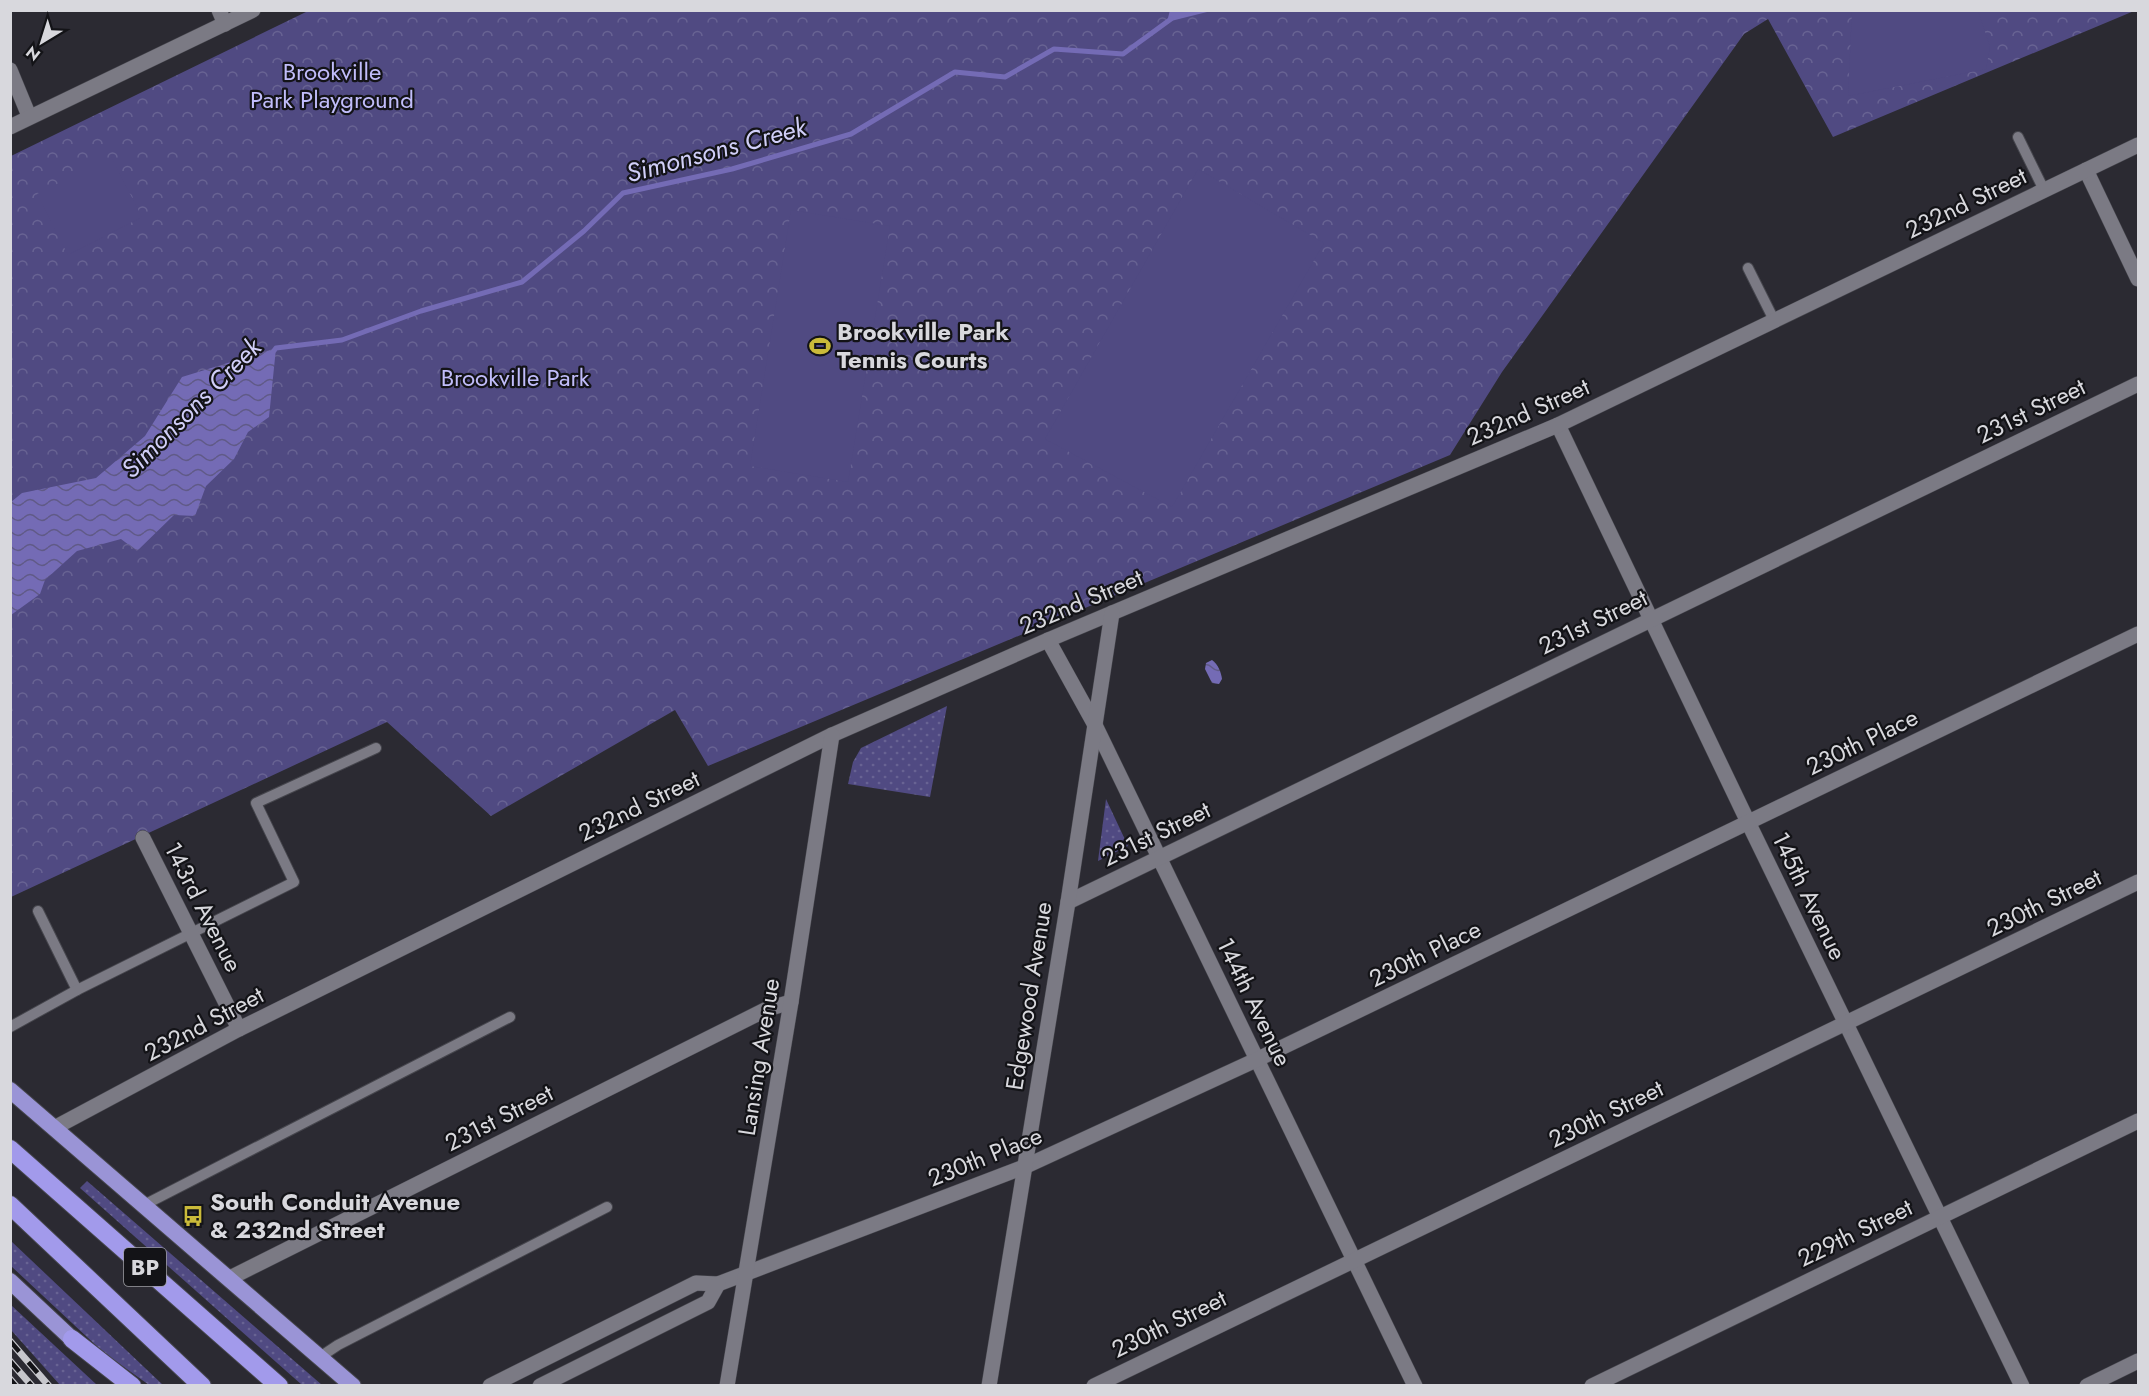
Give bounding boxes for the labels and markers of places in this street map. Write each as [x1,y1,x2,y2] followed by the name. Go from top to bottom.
[837,314,1009,377] place label: Brookville Park Tennis Courts
[808,334,832,358] sports icon: Brookville Park Tennis Courts
[210,1184,460,1247] place label: South Conduit Avenue & 232nd Street
[181,1204,205,1228] bus stop icon: South Conduit Avenue & 232nd Street

